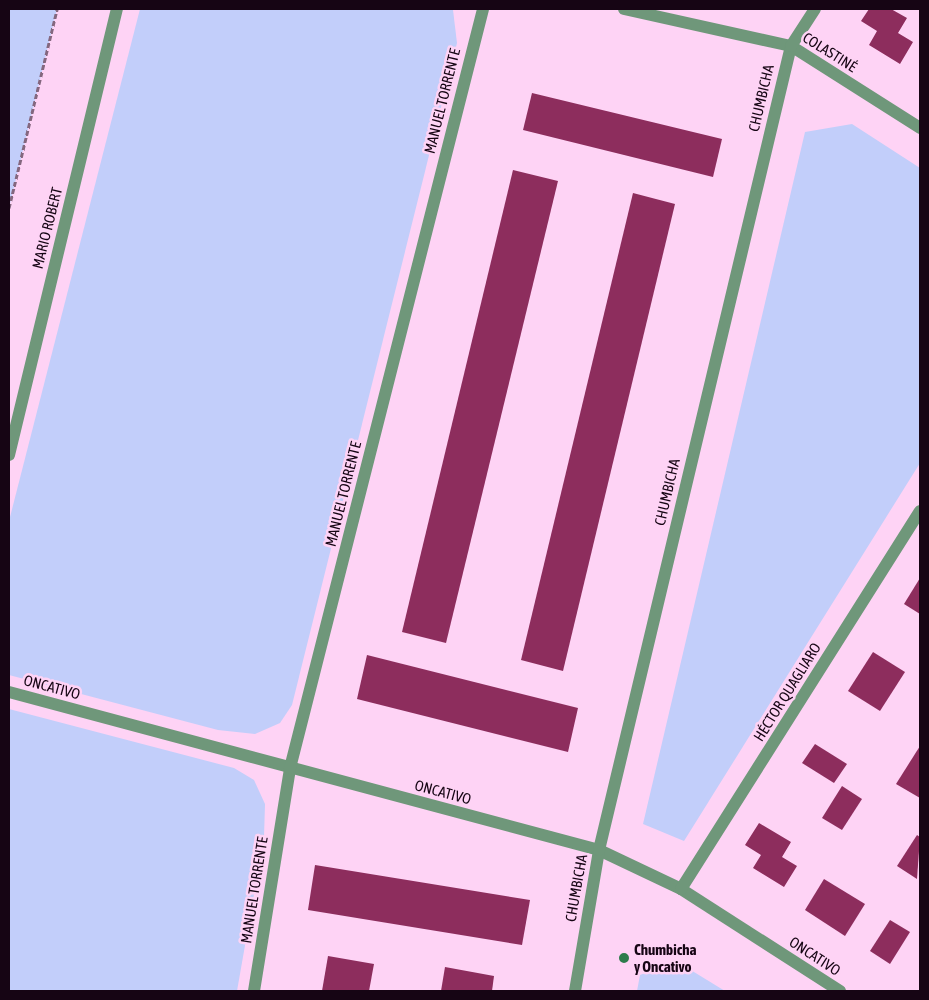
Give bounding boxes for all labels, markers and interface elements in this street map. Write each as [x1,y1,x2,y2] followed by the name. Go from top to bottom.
[800,28,860,76] street label: COLASTINÉ
[420,47,464,155] street label: MANUEL TORRENTE
[745,63,777,133] street label: CHUMBICHA
[28,185,66,271] street label: MARIO ROBERT
[321,440,365,548] street label: MANUEL TORRENTE
[651,457,683,527] street label: CHUMBICHA
[750,640,824,744] street label: HÉCTOR QUAGLIARO
[22,671,82,703] street label: ONCATIVO
[413,776,473,808] street label: ONCATIVO
[237,835,271,945] street label: MANUEL TORRENTE
[561,853,591,923] street label: CHUMBICHA
[786,933,844,979] street label: ONCATIVO
[634,940,696,975] place label: Chumbicha y Oncativo
[618,952,630,964] marker: Chumbicha y Oncativo

